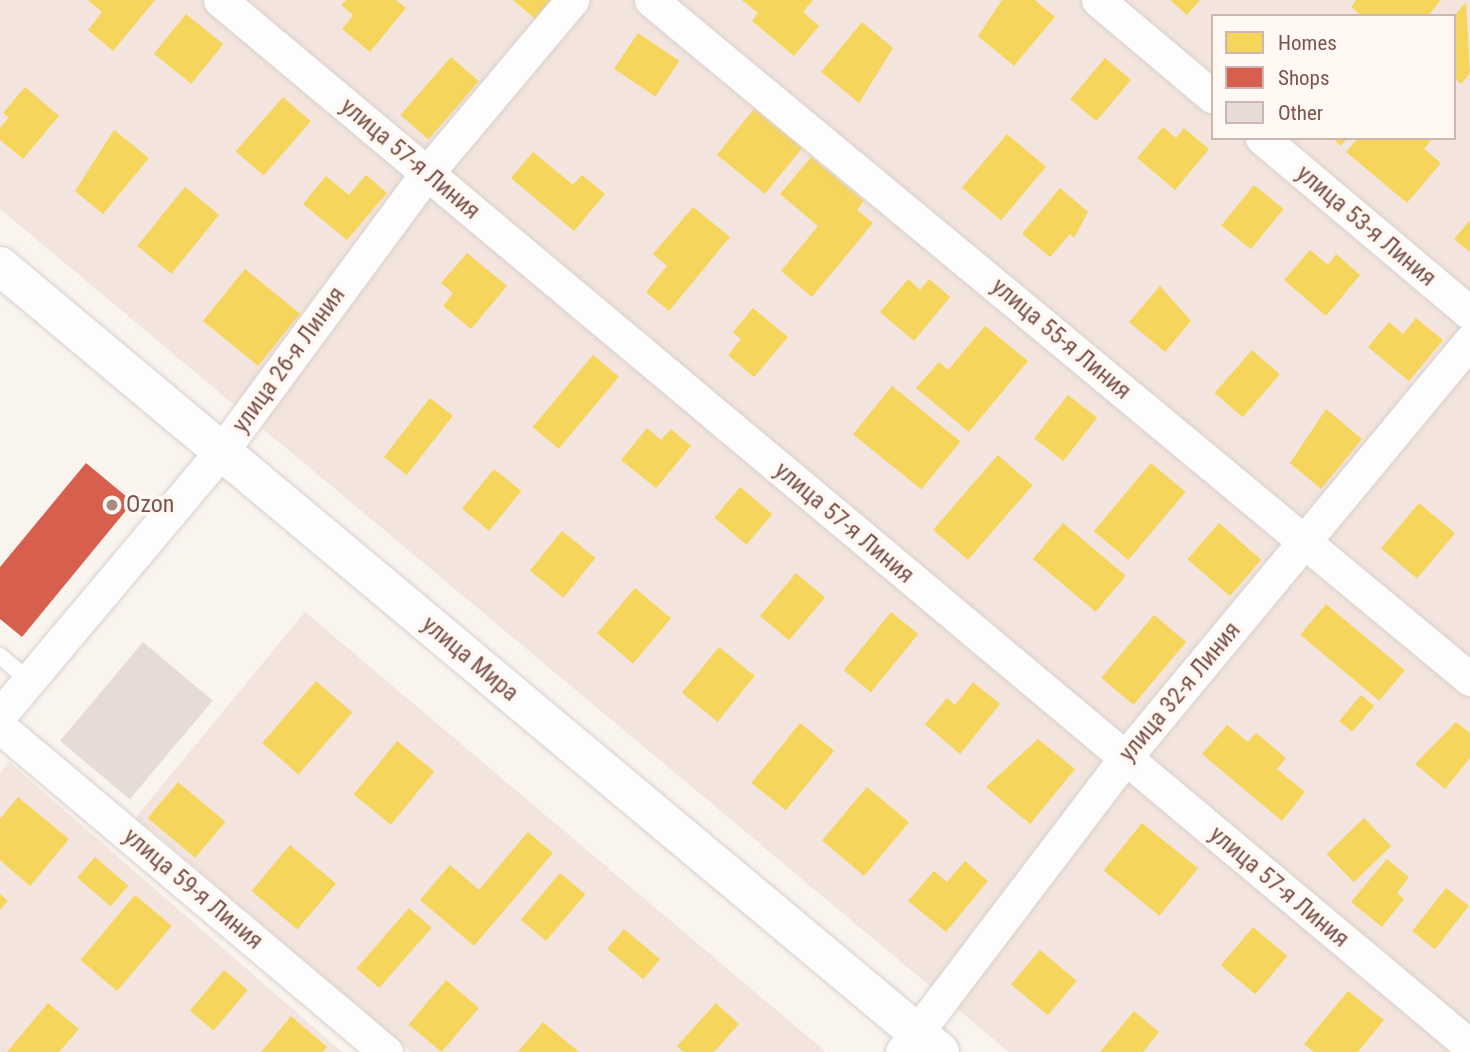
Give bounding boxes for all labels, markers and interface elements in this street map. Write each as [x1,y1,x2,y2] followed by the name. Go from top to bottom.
[1211,14,1456,140] legend
[1278,31,1337,55] text: Homes
[1278,66,1330,90] text: Shops
[334,92,486,226] street label: улица 57-я Линия
[1278,101,1323,125] text: Other
[1290,159,1442,293] street label: улица 53-я Линия
[985,272,1137,406] street label: улица 55-я Линия
[226,281,352,439] street label: улица 26-я Линия
[768,456,920,590] street label: улица 57-я Линия
[126,491,174,519] place label: Ozon
[104,497,120,513] marker: Ozon
[416,610,524,708] street label: улица Мира
[1113,616,1247,768] street label: улица 32-я Линия
[1203,820,1355,954] street label: улица 57-я Линия
[117,822,269,956] street label: улица 59-я Линия

